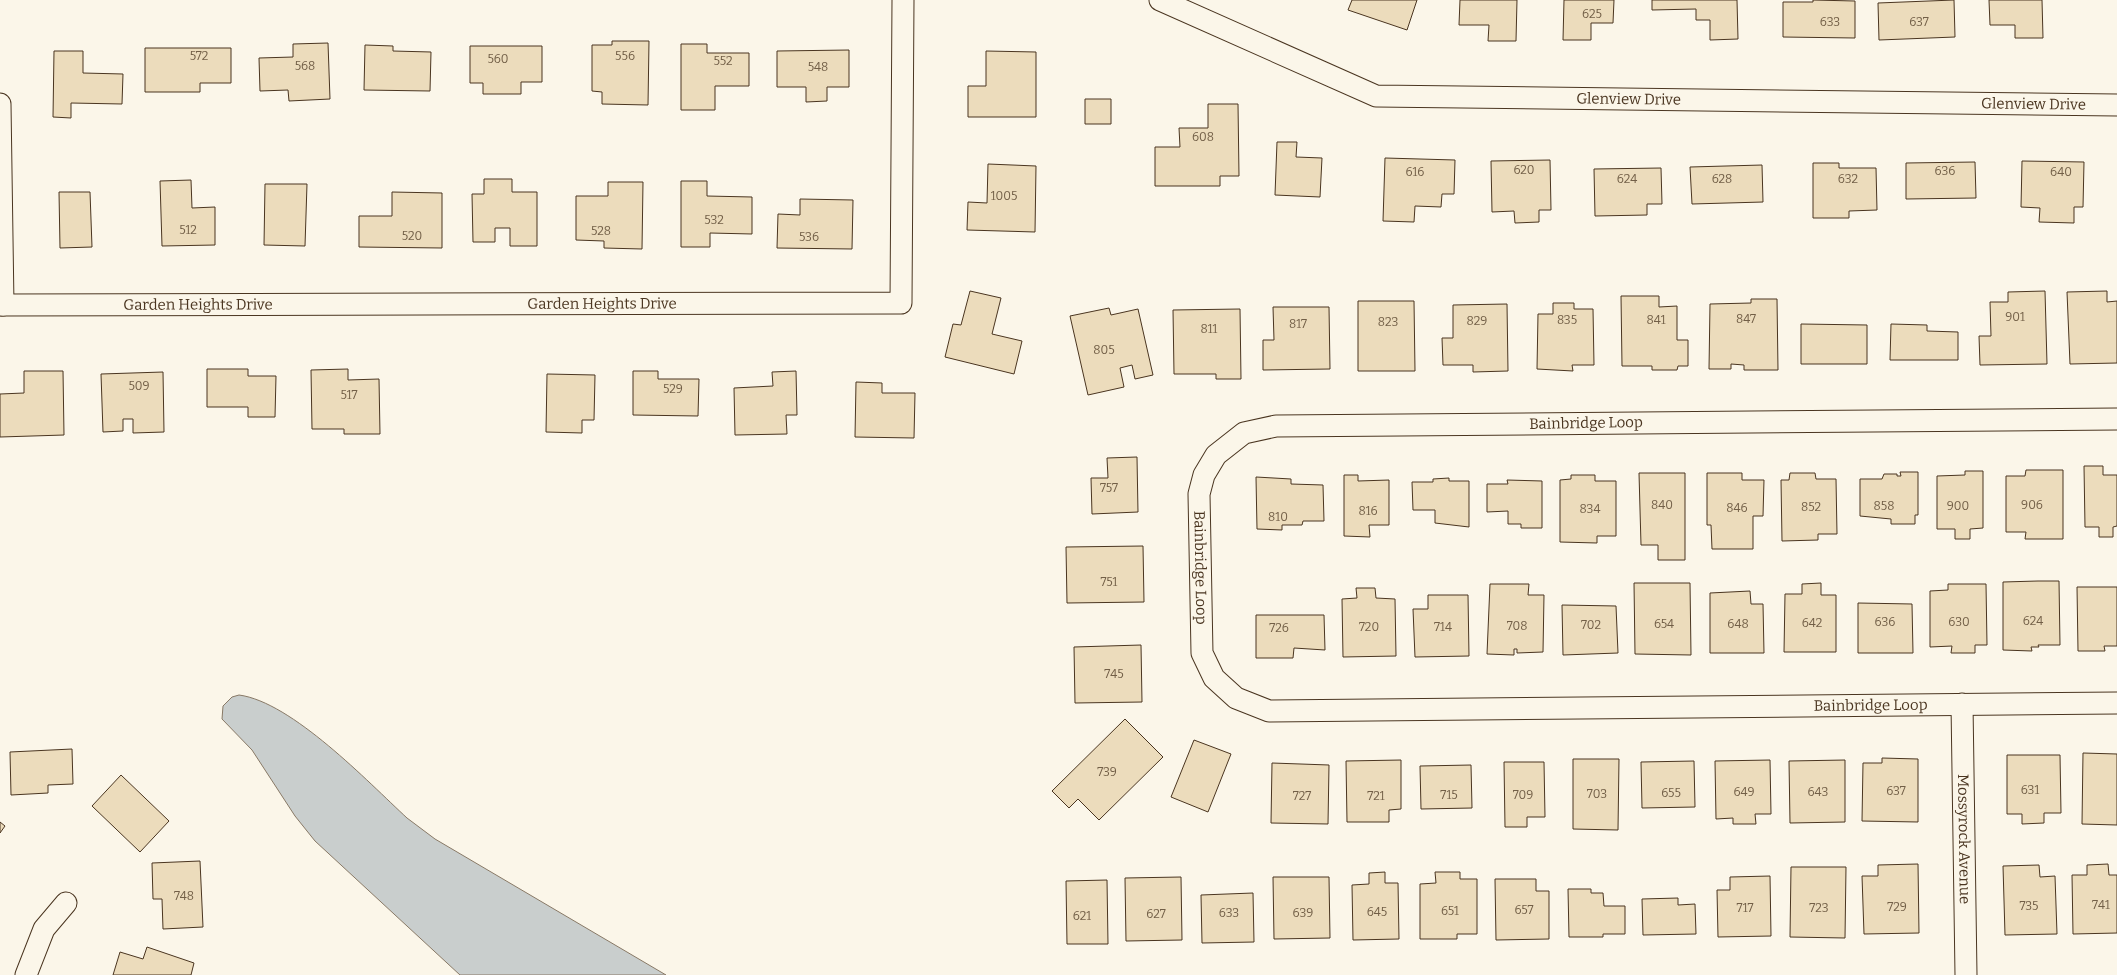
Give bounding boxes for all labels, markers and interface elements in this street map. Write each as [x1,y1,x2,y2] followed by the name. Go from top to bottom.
[1582,7,1602,21] house number: 625
[1820,15,1840,29] house number: 633
[1909,15,1929,29] house number: 637
[190,49,208,63] house number: 572
[615,49,635,63] house number: 556
[487,52,509,66] house number: 560
[713,54,733,68] house number: 552
[295,59,315,73] house number: 568
[808,60,828,74] house number: 548
[1576,89,1681,109] street label: Glenview Drive
[1981,94,2086,114] street label: Glenview Drive
[1192,130,1214,144] house number: 608
[1513,163,1535,177] house number: 620
[1935,164,1955,178] house number: 636
[1406,165,1424,179] house number: 616
[2050,165,2072,179] house number: 640
[1617,172,1637,186] house number: 624
[1712,172,1732,186] house number: 628
[1838,172,1858,186] house number: 632
[991,189,1017,203] house number: 1005
[704,213,724,227] house number: 532
[179,223,197,237] house number: 512
[591,224,611,238] house number: 528
[402,229,422,243] house number: 520
[799,230,819,244] house number: 536
[527,294,677,313] street label: Garden Heights Drive
[123,295,273,314] street label: Garden Heights Drive
[2005,310,2025,324] house number: 901
[1736,312,1756,326] house number: 847
[1557,313,1577,327] house number: 835
[1646,313,1666,327] house number: 841
[1467,314,1487,328] house number: 829
[1378,315,1398,329] house number: 823
[1289,317,1307,331] house number: 817
[1201,322,1218,336] house number: 811
[1093,343,1115,357] house number: 805
[128,379,150,393] house number: 509
[663,382,683,396] house number: 529
[340,388,358,402] house number: 517
[1529,413,1643,433] street label: Bainbridge Loop
[1100,481,1118,495] house number: 757
[1651,498,1673,512] house number: 840
[2021,498,2043,512] house number: 906
[1874,499,1894,513] house number: 858
[1947,499,1969,513] house number: 900
[1801,500,1821,514] house number: 852
[1726,501,1748,515] house number: 846
[1580,502,1600,516] house number: 834
[1358,504,1378,518] house number: 816
[1268,510,1288,524] house number: 810
[1190,511,1210,625] street label: Bainbridge Loop
[1101,575,1118,589] house number: 751
[2023,614,2043,628] house number: 624
[1875,615,1895,629] house number: 636
[1948,615,1970,629] house number: 630
[1802,616,1822,630] house number: 642
[1654,617,1674,631] house number: 654
[1727,617,1749,631] house number: 648
[1581,618,1601,632] house number: 702
[1507,619,1527,633] house number: 708
[1359,620,1379,634] house number: 720
[1434,620,1452,634] house number: 714
[1269,621,1289,635] house number: 726
[1104,667,1124,681] house number: 745
[1814,696,1928,715] street label: Bainbridge Loop
[1097,765,1117,779] house number: 739
[1954,774,1974,904] street label: Mossyrock Avenue
[2021,783,2039,797] house number: 631
[1886,784,1906,798] house number: 637
[1733,785,1755,799] house number: 649
[1808,785,1829,799] house number: 643
[1661,786,1681,800] house number: 655
[1587,787,1607,801] house number: 703
[1440,788,1458,802] house number: 715
[1513,788,1533,802] house number: 709
[1293,789,1311,803] house number: 727
[1367,789,1385,803] house number: 721
[174,889,194,903] house number: 748
[2092,898,2110,912] house number: 741
[2019,899,2039,913] house number: 735
[1887,900,1907,914] house number: 729
[1737,901,1753,915] house number: 717
[1809,901,1829,915] house number: 723
[1514,903,1534,917] house number: 657
[1441,904,1459,918] house number: 651
[1367,905,1387,919] house number: 645
[1219,906,1239,920] house number: 633
[1293,906,1313,920] house number: 639
[1146,907,1166,921] house number: 627
[1073,909,1091,923] house number: 621

